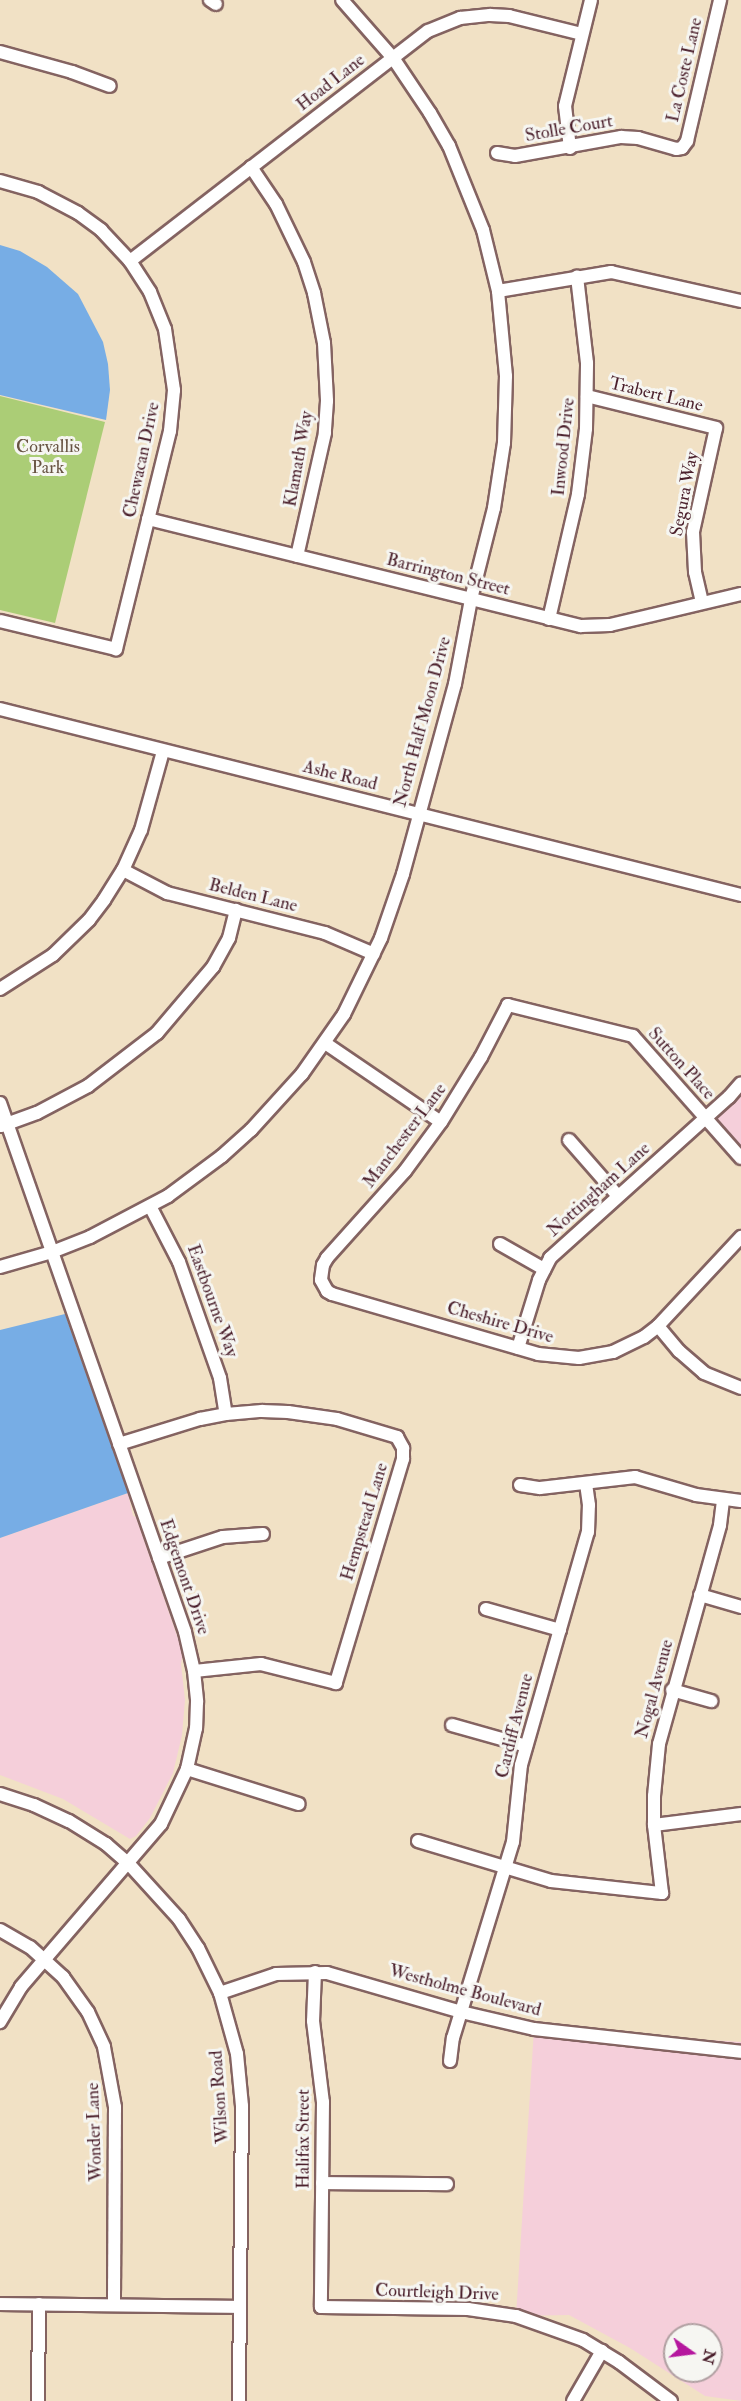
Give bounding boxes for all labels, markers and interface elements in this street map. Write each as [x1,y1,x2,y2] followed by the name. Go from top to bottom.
[662,16,708,124] street label: La Coste Lane
[293,50,369,116] street label: Hoad Lane
[524,111,614,147] street label: Stolle Court
[607,373,705,417] street label: Trabert Lane
[548,397,580,497] street label: Inwood Drive
[119,400,165,520] street label: Chewacan Drive
[280,409,318,509] street label: Klamath Way
[16,437,80,480] park label: Corvallis Park
[666,450,704,538] street label: Segura Way
[384,549,512,601] street label: Barrington Street
[390,635,456,809] street label: North Half Moon Drive
[301,756,379,796] street label: Ashe Road
[206,875,300,917] street label: Belden Lane
[643,1023,719,1105] street label: Sutton Place
[359,1079,451,1193] street label: Manchester Lane
[543,1138,655,1242] street label: Nottingham Lane
[182,1242,242,1360] street label: Eastbourne Way
[444,1298,556,1348] street label: Cheshire Drive
[337,1461,393,1583] street label: Hempstead Lane
[154,1516,214,1638] street label: Edgemont Drive
[631,1637,679,1741] street label: Nogal Avenue
[492,1672,538,1780] street label: Cardiff Avenue
[387,1960,543,2022] street label: Westholme Boulevard
[206,2050,234,2144] street label: Wilson Road
[82,2082,108,2182] street label: Wonder Lane
[293,2089,315,2189] street label: Halifax Street
[375,2280,499,2306] street label: Courtleigh Drive
[663,2323,723,2383] north arrow
[697,2347,720,2366] text: N

